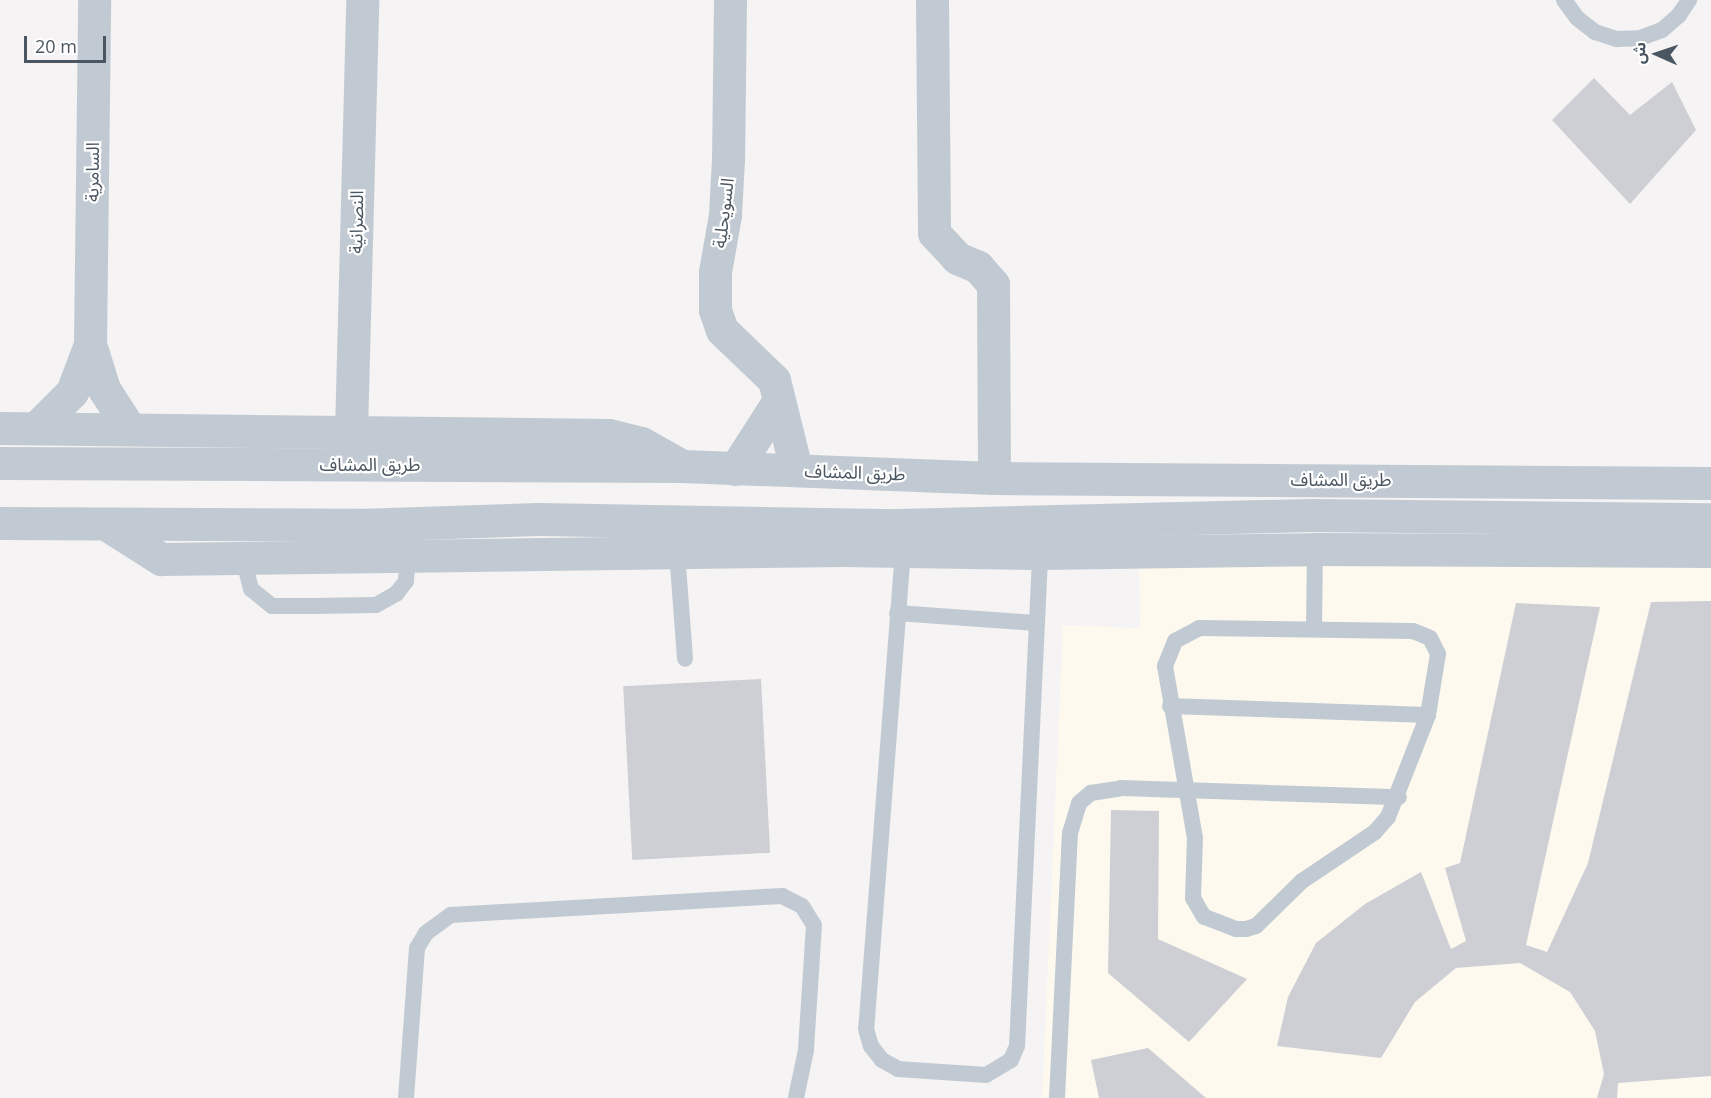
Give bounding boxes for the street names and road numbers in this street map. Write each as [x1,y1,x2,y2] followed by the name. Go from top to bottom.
[81,142,103,202] street label: السامرية
[708,177,738,249] street label: السويحلية
[345,190,367,254] street label: النصرانية
[320,453,420,475] street label: طريق المشاف
[804,459,906,485] street label: طريق المشاف
[1291,468,1391,490] street label: طريق المشاف

